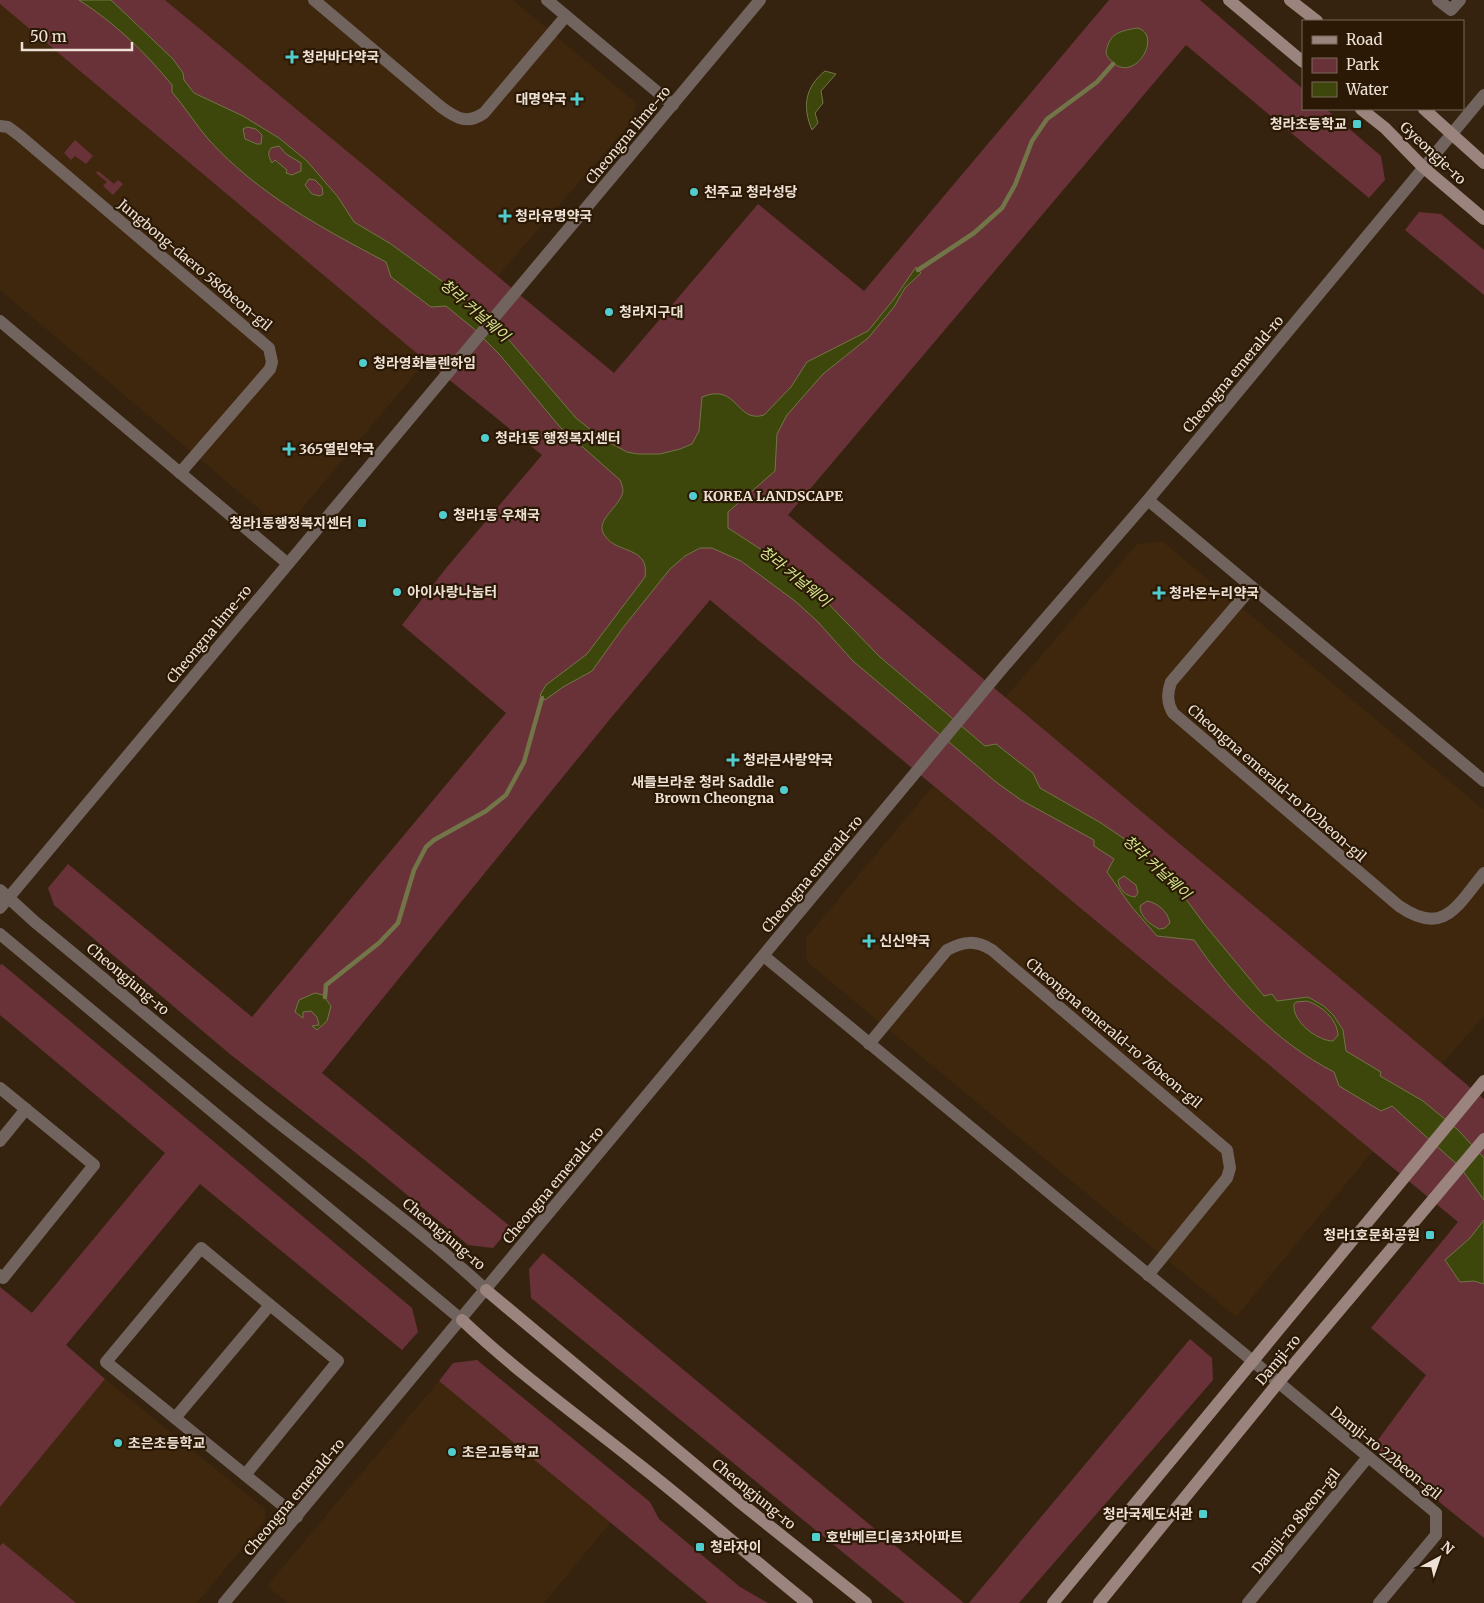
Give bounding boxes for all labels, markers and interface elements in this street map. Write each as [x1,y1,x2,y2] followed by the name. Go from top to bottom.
[22,20,132,52] scale bar
[1302,20,1464,110] legend
[30,27,67,46] text: 50 m
[1346,30,1382,49] text: Road
[302,48,379,66] place label: 청라바다약국
[286,51,298,63] marker: 청라바다약국
[1346,55,1380,74] text: Park
[1345,80,1389,99] text: Water
[582,82,674,188] street label: Cheongna lime-ro
[515,90,567,108] place label: 대명약국
[571,93,583,105] marker: 대명약국
[1270,115,1347,133] place label: 청라초등학교
[1351,118,1363,130] marker: 청라초등학교
[1396,118,1470,188] street label: Gyeongje-ro
[704,183,798,201] place label: 천주교 청라성당
[688,186,700,198] marker: 천주교 청라성당
[114,195,276,335] street label: Jungbong-daero 586beon-gil
[515,207,592,225] place label: 청라유명약국
[499,210,511,222] marker: 청라유명약국
[436,275,515,346] water label: 청라 커널웨이
[619,303,683,321] place label: 청라지구대
[603,306,615,318] marker: 청라지구대
[1179,312,1287,436] street label: Cheongna emerald-ro
[373,354,476,372] place label: 청라영화블렌하임
[357,357,369,369] marker: 청라영화블렌하임
[495,429,621,447] place label: 청라1동 행정복지센터
[479,432,491,444] marker: 청라1동 행정복지센터
[299,440,375,458] place label: 365열린약국
[283,443,295,455] marker: 365열린약국
[703,487,843,505] place label: KOREA LANDSCAPE
[687,490,699,502] marker: KOREA LANDSCAPE
[453,506,540,524] place label: 청라1동 우채국
[437,509,449,521] marker: 청라1동 우채국
[230,514,352,532] place label: 청라1동행정복지센터
[356,517,368,529] marker: 청라1동행정복지센터
[756,542,835,611] water label: 청라 커널웨이
[163,581,255,687] street label: Cheongna lime-ro
[407,583,497,601] place label: 아이사랑나눔터
[1169,584,1259,602] place label: 청라온누리약국
[391,586,403,598] marker: 아이사랑나눔터
[1153,587,1165,599] marker: 청라온누리약국
[1184,700,1371,866] street label: Cheongna emerald-ro 102beon-gil
[743,751,833,769] place label: 청라큰사랑약국
[727,754,739,766] marker: 청라큰사랑약국
[631,773,774,807] place label: 새들브라운 청라 Saddle Brown Cheongna
[778,784,790,796] marker: 새들브라운 청라 Saddle Brown Cheongna
[758,812,866,936] street label: Cheongna emerald-ro
[1119,831,1196,904] water label: 청라 커널웨이
[879,932,931,950] place label: 신신약국
[863,935,875,947] marker: 신신약국
[83,939,173,1019] street label: Cheongjung-ro
[1022,954,1206,1112] street label: Cheongna emerald-ro 76beon-gil
[499,1123,607,1247] street label: Cheongna emerald-ro
[399,1194,489,1274] street label: Cheongjung-ro
[1323,1226,1420,1244] place label: 청라1호문화공원
[1424,1229,1436,1241] marker: 청라1호문화공원
[1252,1331,1304,1389] street label: Damji-ro
[1327,1403,1446,1504] street label: Damji-ro 22beon-gil
[128,1434,205,1452] place label: 초은초등학교
[240,1435,348,1559] street label: Cheongna emerald-ro
[112,1437,124,1449] marker: 초은초등학교
[462,1443,539,1461] place label: 초은고등학교
[446,1446,458,1458] marker: 초은고등학교
[709,1455,799,1533] street label: Cheongjung-ro
[1248,1464,1344,1577] street label: Damji-ro 8beon-gil
[1103,1505,1193,1523] place label: 청라국제도서관
[1197,1508,1209,1520] marker: 청라국제도서관
[826,1528,963,1546] place label: 호반베르디움3차아파트
[810,1531,822,1543] marker: 호반베르디움3차아파트
[1414,1533,1464,1583] north arrow
[710,1538,762,1556] place label: 청라자이
[1437,1538,1457,1558] text: N
[694,1541,706,1553] marker: 청라자이

